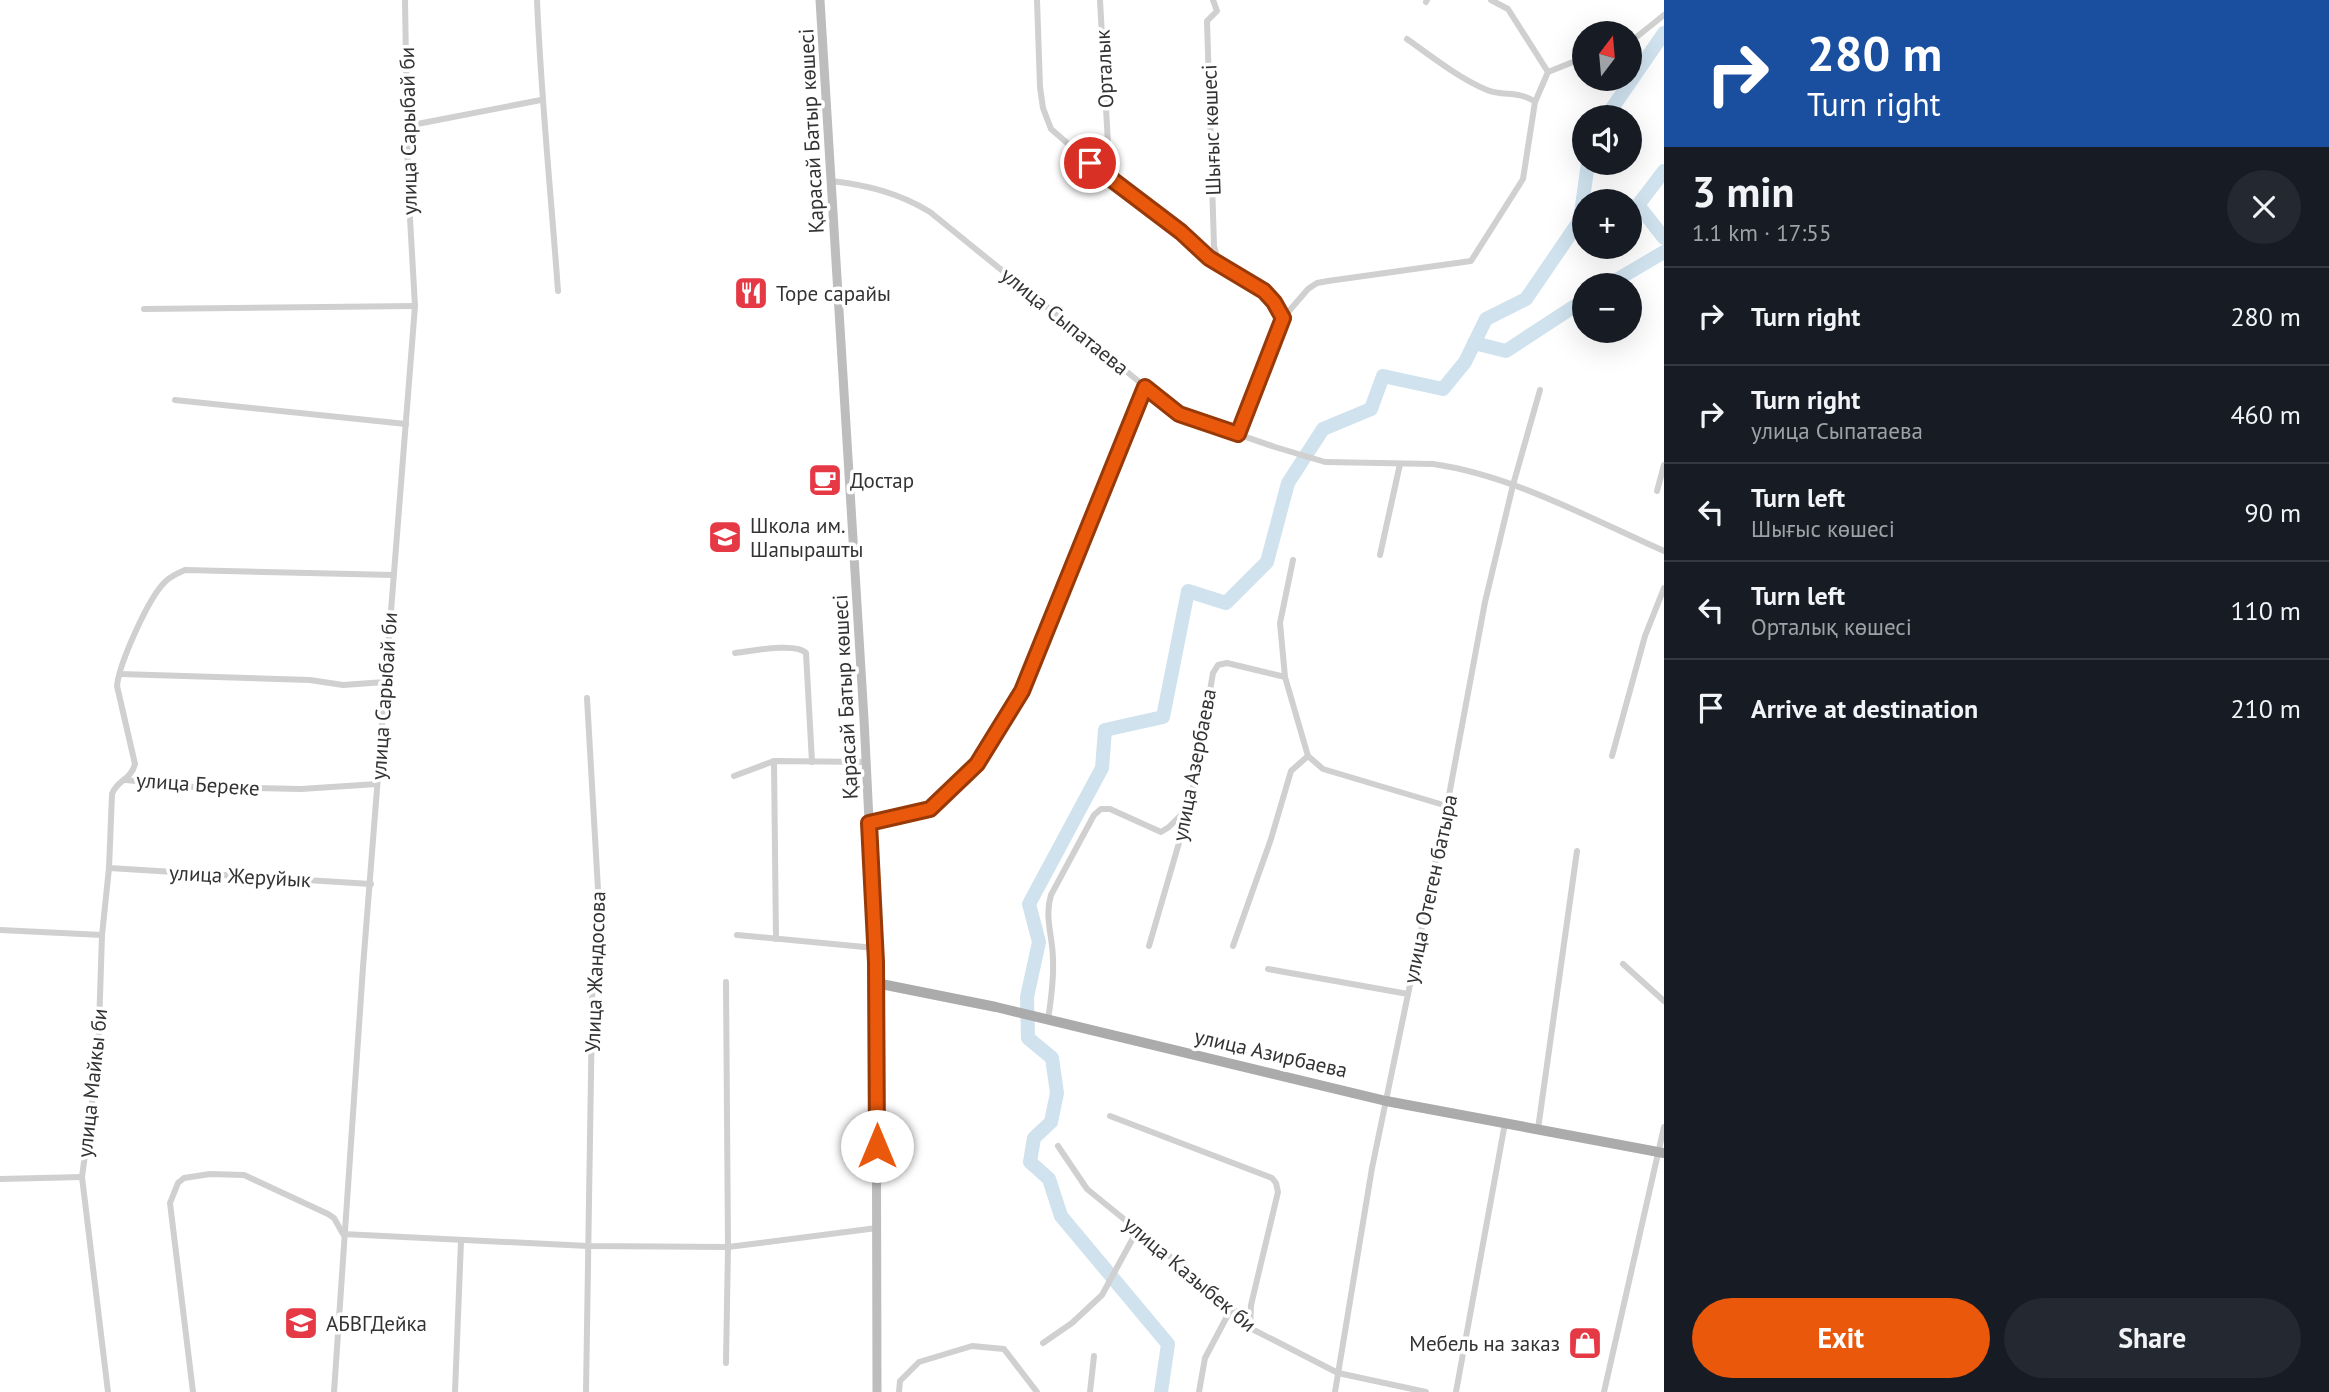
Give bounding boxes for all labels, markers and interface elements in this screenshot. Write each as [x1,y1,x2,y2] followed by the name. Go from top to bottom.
[1572,21,1642,91] north arrow
[1572,21,1642,343] map controls
[1807,21,1942,85] text: 280 m
[792,28,830,234] street label: Қарасай Батыр көшесі
[1692,28,1783,119] icon: right
[1088,29,1120,109] street label: Орталык
[393,47,423,215] street label: улица Сарыбай би
[1195,64,1227,196] street label: Шығыс көшесі
[1807,83,1941,125] text: Turn right
[1572,105,1642,175] button: sound
[1060,133,1120,193] pin
[1071,144,1109,182] icon: arrive
[1692,164,1794,219] text: 3 min
[2227,170,2301,244] button: close
[1572,189,1642,259] button: +
[1692,218,1831,247] text: 1.1 km · 17:55
[996,261,1134,381] street label: улица Сыпатаева
[1572,273,1642,343] button: −
[732,274,770,312] restaurant icon: Торе сарайы
[776,280,891,307] place label: Торе сарайы
[1692,297,1730,335] icon: right
[1751,300,1860,333] text: Turn right
[2230,300,2301,333] text: 280 m
[1751,383,1860,416] text: Turn right
[1692,395,1730,433] icon: right
[2230,398,2301,431] text: 460 m
[1751,416,1923,445] text: улица Сыпатаева
[806,461,844,499] cafe icon: Достар
[850,467,914,494] place label: Достар
[1751,481,1845,514] text: Turn left
[1692,493,1730,531] icon: left
[2245,496,2301,529] text: 90 m
[750,512,863,563] place label: Школа им. Шапырашты
[1751,514,1895,543] text: Шығыс көшесі
[706,518,744,556] school or university icon: Школа им. Шапырашты
[1751,579,1845,612] text: Turn left
[1692,591,1730,629] icon: left
[826,594,864,800] street label: Қарасай Батыр көшесі
[2230,594,2301,627] text: 110 m
[365,611,403,781] street label: улица Сарыбай би
[1751,612,1912,641] text: Орталық көшесі
[1166,686,1222,844] street label: улица Азербаева
[1692,689,1730,727] icon: arrive
[1751,692,1978,725] text: Arrive at destination
[2230,692,2301,725] text: 210 m
[135,766,261,802] street label: улица Береке
[1397,792,1463,986] street label: улица Отеген батыра
[168,859,312,893] street label: улица Жеруйык
[579,891,611,1053] street label: Улица Жандосова
[71,1007,113,1159] street label: улица Майкы би
[1192,1022,1350,1084] street label: улица Азирбаева
[840,1109,914,1183] position arrow
[1118,1210,1262,1338] street label: улица Казыбек би
[1692,1298,1990,1378] button: Exit
[2004,1298,2301,1378] button: Share
[282,1304,320,1342] school or university icon: АБВГДейка
[326,1310,427,1337] place label: АБВГДейка
[1566,1324,1604,1362] shop icon: Мебель на заказ
[1409,1330,1560,1357] place label: Мебель на заказ

